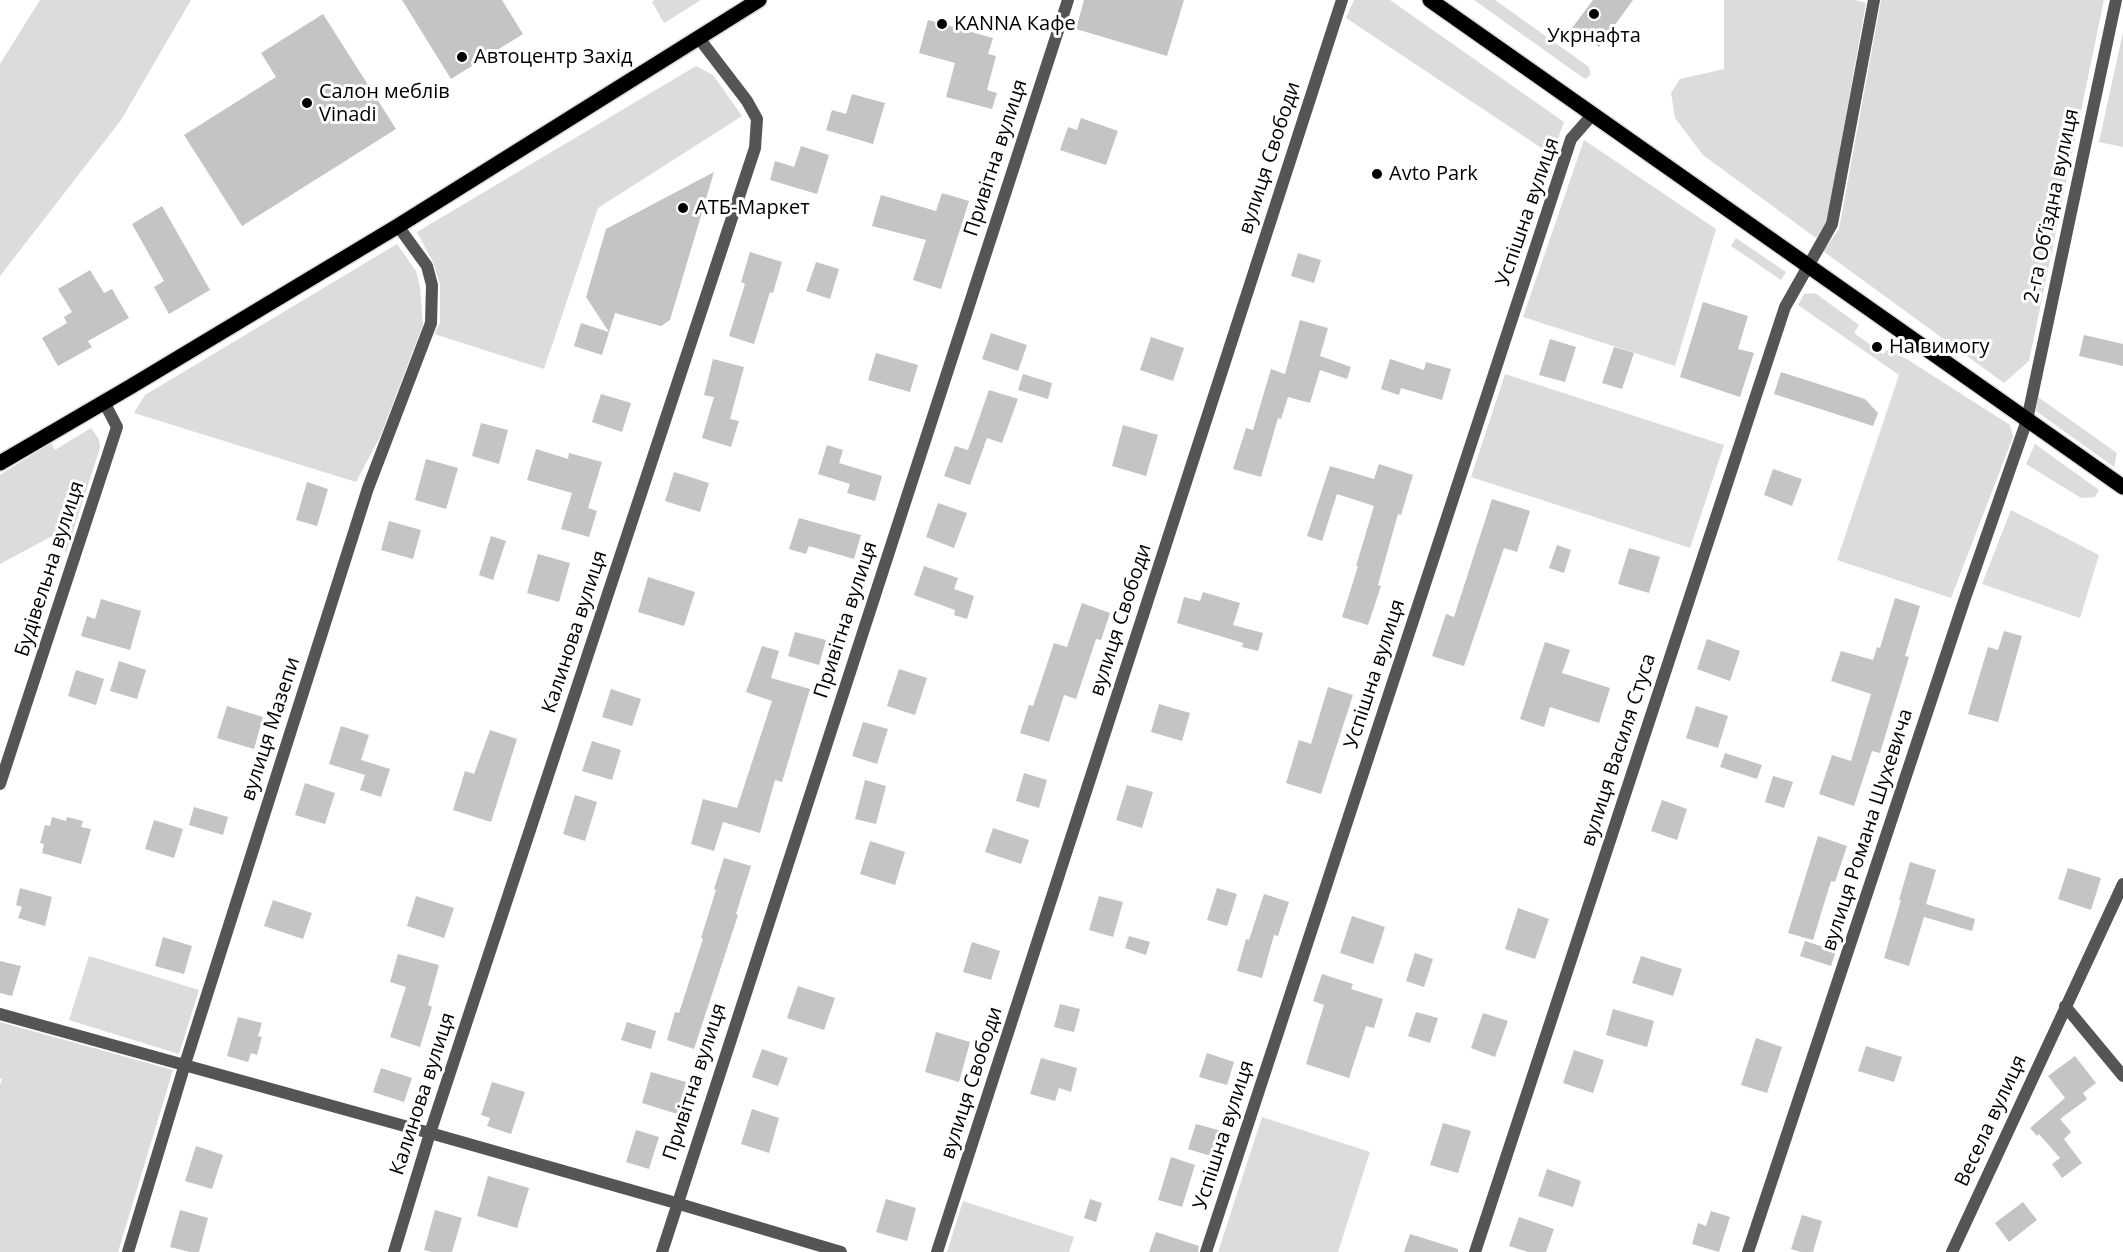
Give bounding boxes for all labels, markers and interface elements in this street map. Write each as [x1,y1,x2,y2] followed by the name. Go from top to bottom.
[1587,7,1601,21] marker: Укрнафта
[954,12,1076,36] place label: KANNA Кафе
[935,17,949,31] marker: KANNA Кафе
[1547,24,1641,48] place label: Укрнафта
[474,45,633,69] place label: Автоцентр Захід
[455,50,469,64] marker: Автоцентр Захід
[959,76,1033,240] street label: Привітна вулиця
[1234,79,1306,237] street label: вулиця Свободи
[319,80,450,127] place label: Салон меблів Vinadi
[300,96,314,110] marker: Салон меблів Vinadi
[2020,107,2084,305] street label: 2-га Обʼїздна вулиця
[1491,135,1565,289] street label: Успішна вулиця
[1389,162,1478,186] place label: Avto Park
[1370,167,1384,181] marker: Avto Park
[695,196,810,220] place label: АТБ-Маркет
[676,201,690,215] marker: АТБ-Маркет
[1889,335,1990,359] place label: На вимогу
[1870,340,1884,354] marker: На вимогу
[10,478,90,660] street label: Будівельна вулиця
[809,538,883,702] street label: Привітна вулиця
[1085,541,1157,699] street label: вулиця Свободи
[537,548,613,716] street label: Калинова вулиця
[1340,596,1410,752] street label: Успішна вулиця
[1576,651,1662,849] street label: вулиця Василя Стуса
[236,654,306,804] street label: вулиця Мазепи
[1817,706,1919,954] street label: вулиця Романа Шухевича
[658,1000,732,1164] street label: Привітна вулиця
[936,1004,1008,1162] street label: вулиця Свободи
[385,1010,461,1178] street label: Калинова вулиця
[1950,1052,2032,1190] street label: Весела вулиця
[1189,1057,1259,1213] street label: Успішна вулиця

